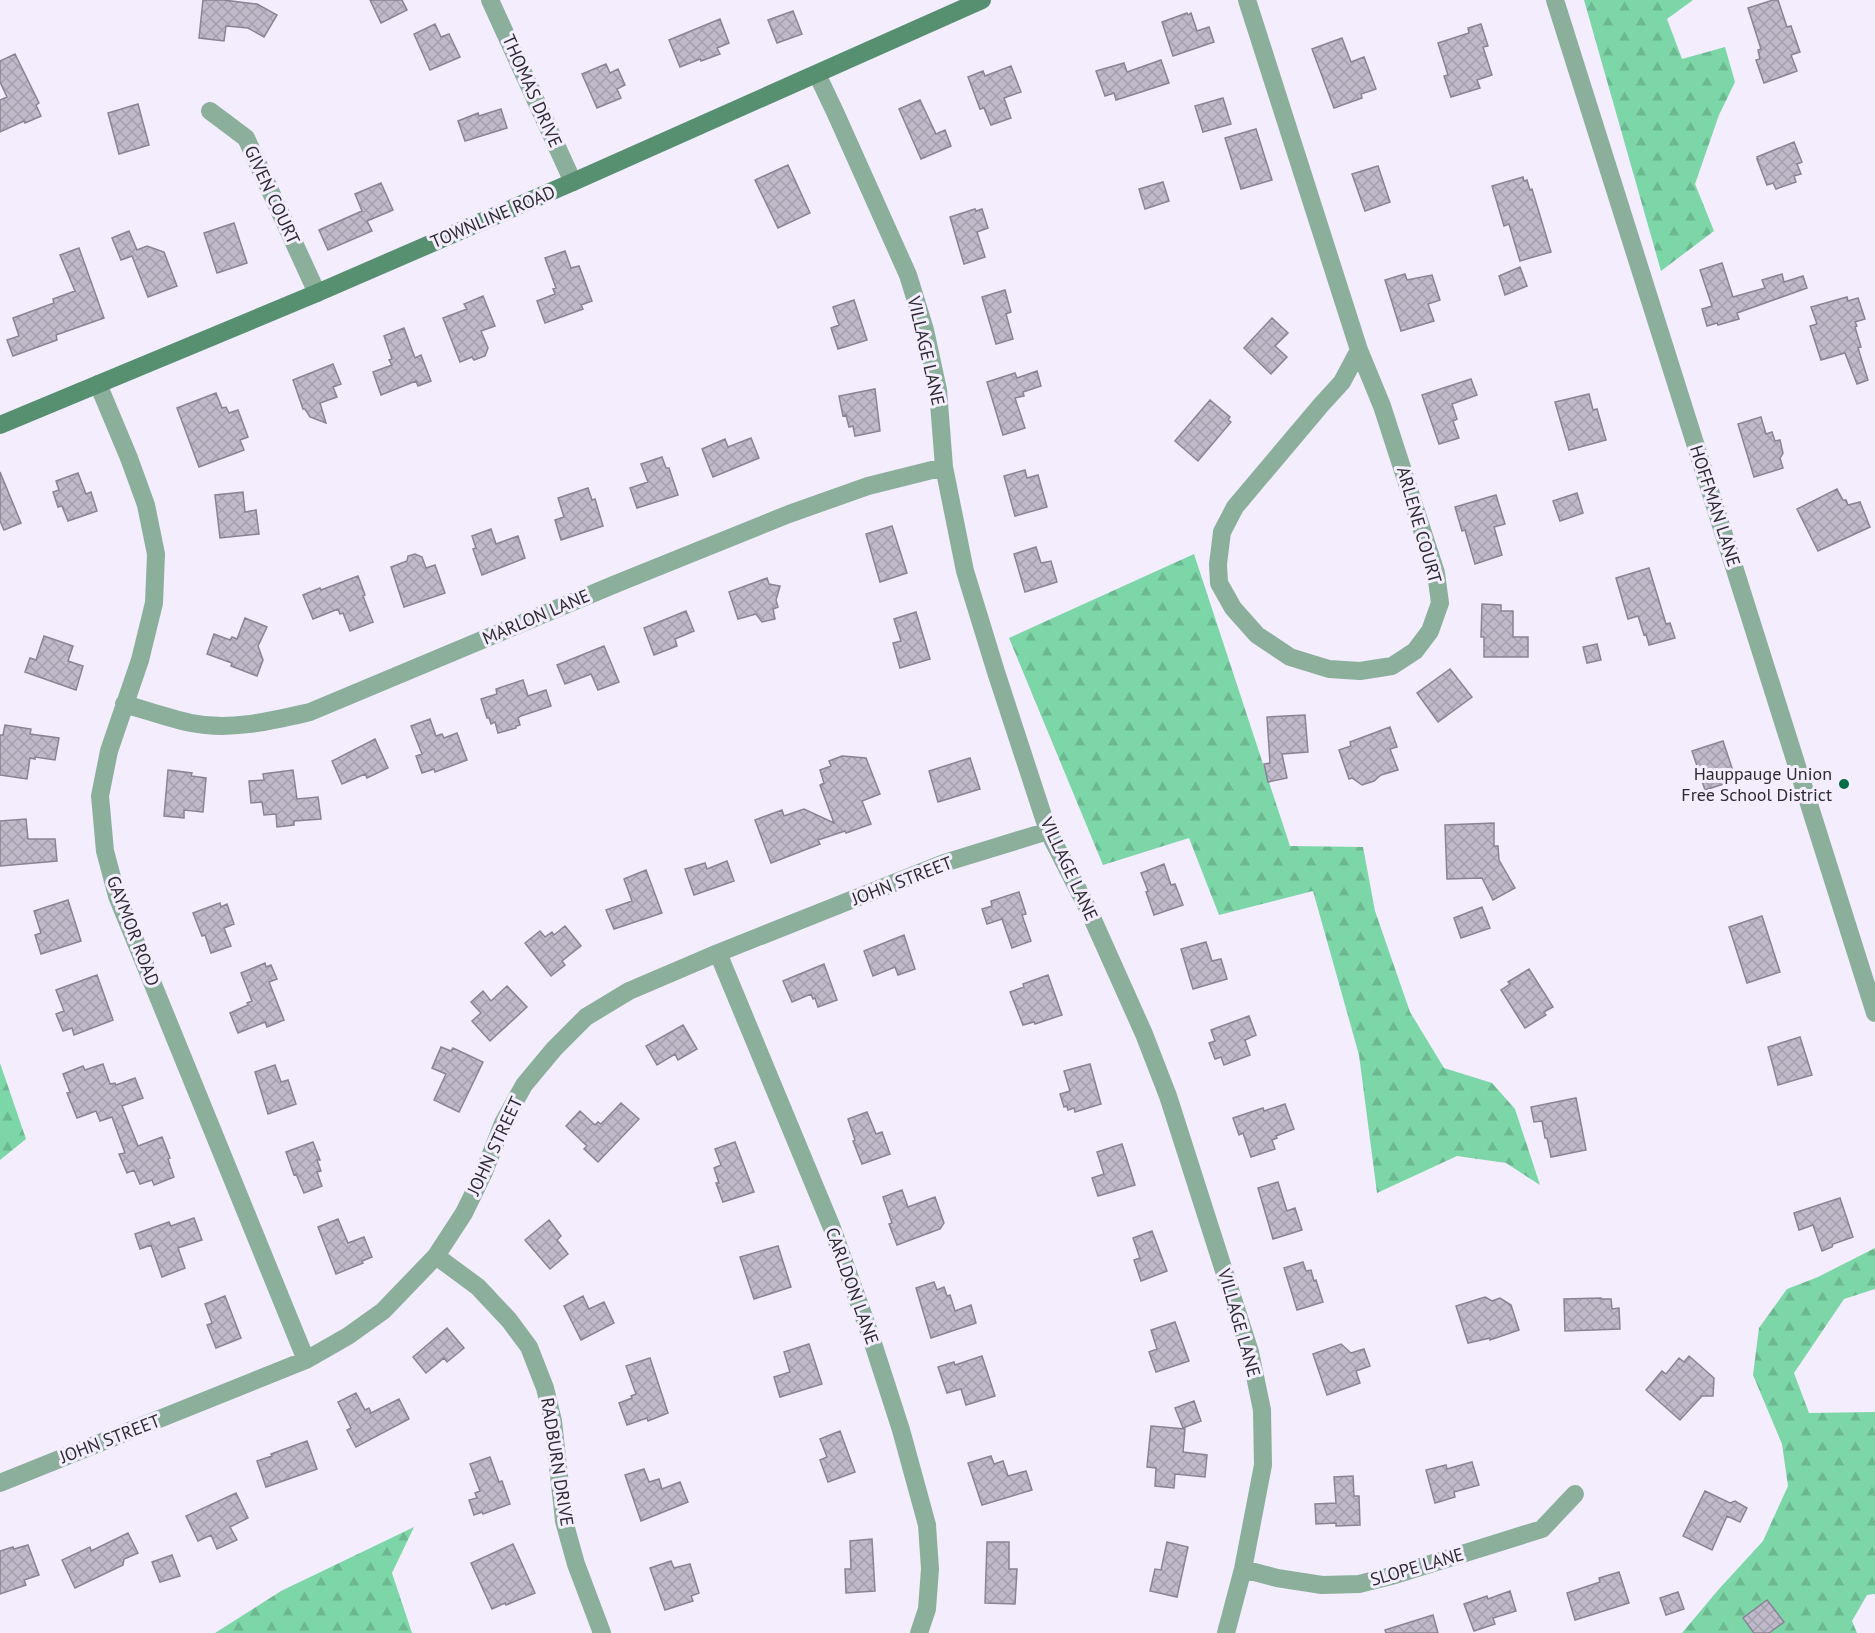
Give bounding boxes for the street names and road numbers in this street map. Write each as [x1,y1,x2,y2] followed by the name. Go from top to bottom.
[497,31,568,151] street label: THOMAS DRIVE
[240,142,305,248] street label: GIVEN COURT
[427,180,559,253] street label: TOWNLINE ROAD
[903,293,950,408] street label: VILLAGE LANE
[1685,442,1746,570] street label: HOFFMAN LANE
[1392,464,1447,586] street label: ARLENE COURT
[479,584,593,650] street label: MARLON LANE
[1035,813,1103,924] street label: VILLAGE LANE
[847,851,955,911] street label: JOHN STREET
[102,872,165,989] street label: GAYMOR ROAD
[461,1093,527,1200] street label: JOHN STREET
[821,1224,884,1348] street label: CARLDON LANE
[1213,1265,1266,1380] street label: VILLAGE LANE
[536,1396,579,1528] street label: RADBURN DRIVE
[55,1409,163,1469] street label: JOHN STREET
[1367,1542,1466,1591] street label: SLOPE LANE

